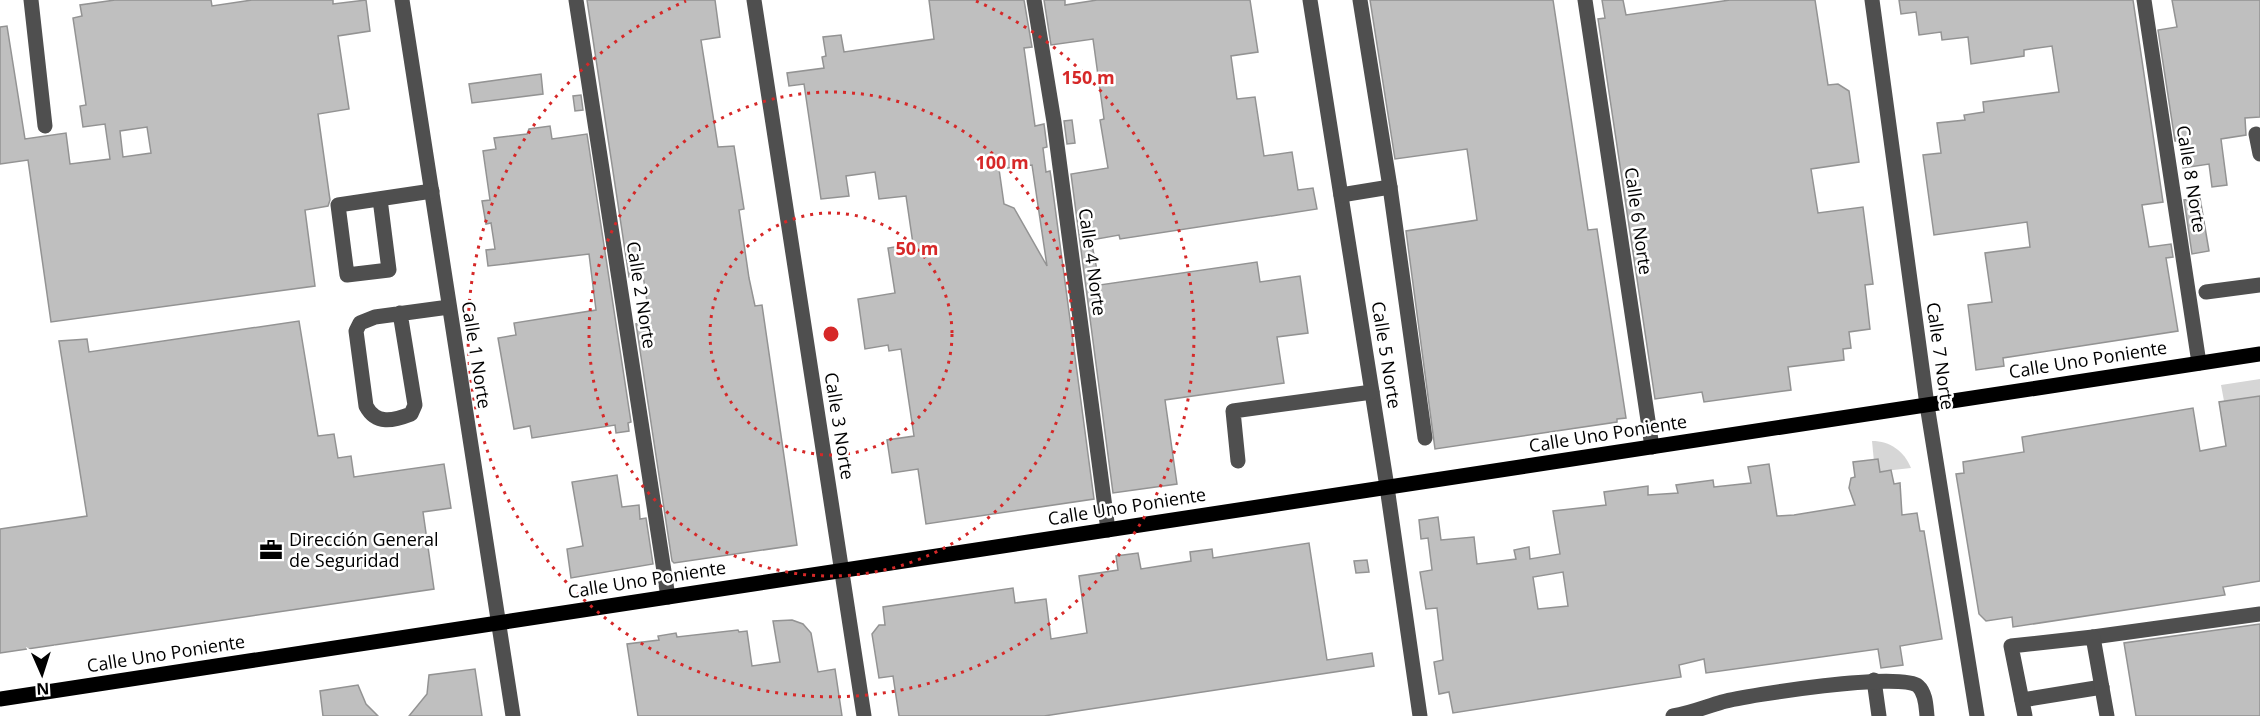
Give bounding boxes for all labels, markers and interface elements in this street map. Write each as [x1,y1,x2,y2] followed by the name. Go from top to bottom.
[1061,65,1115,89] text: 150 m
[2172,123,2212,234] street label: Calle 8 Norte
[975,150,1029,174] text: 100 m
[1620,165,1658,276] street label: Calle 6 Norte
[1074,206,1112,317] street label: Calle 4 Norte
[896,236,938,260] text: 50 m
[622,239,662,350] street label: Calle 2 Norte
[457,299,497,410] street label: Calle 1 Norte
[1367,299,1407,410] street label: Calle 5 Norte
[1922,300,1960,411] street label: Calle 7 Norte
[821,324,841,344] centre of rings
[2007,335,2169,383] street label: Calle Uno Poniente
[820,370,860,481] street label: Calle 3 Norte
[1527,409,1689,457] street label: Calle Uno Poniente
[1046,482,1208,530] street label: Calle Uno Poniente
[289,527,439,572] place label: Dirección General de Seguridad
[258,537,284,563] office icon: Dirección General de Seguridad
[566,555,728,603] street label: Calle Uno Poniente
[85,629,247,677] street label: Calle Uno Poniente
[12,644,72,704] north arrow
[36,678,50,700] text: N

